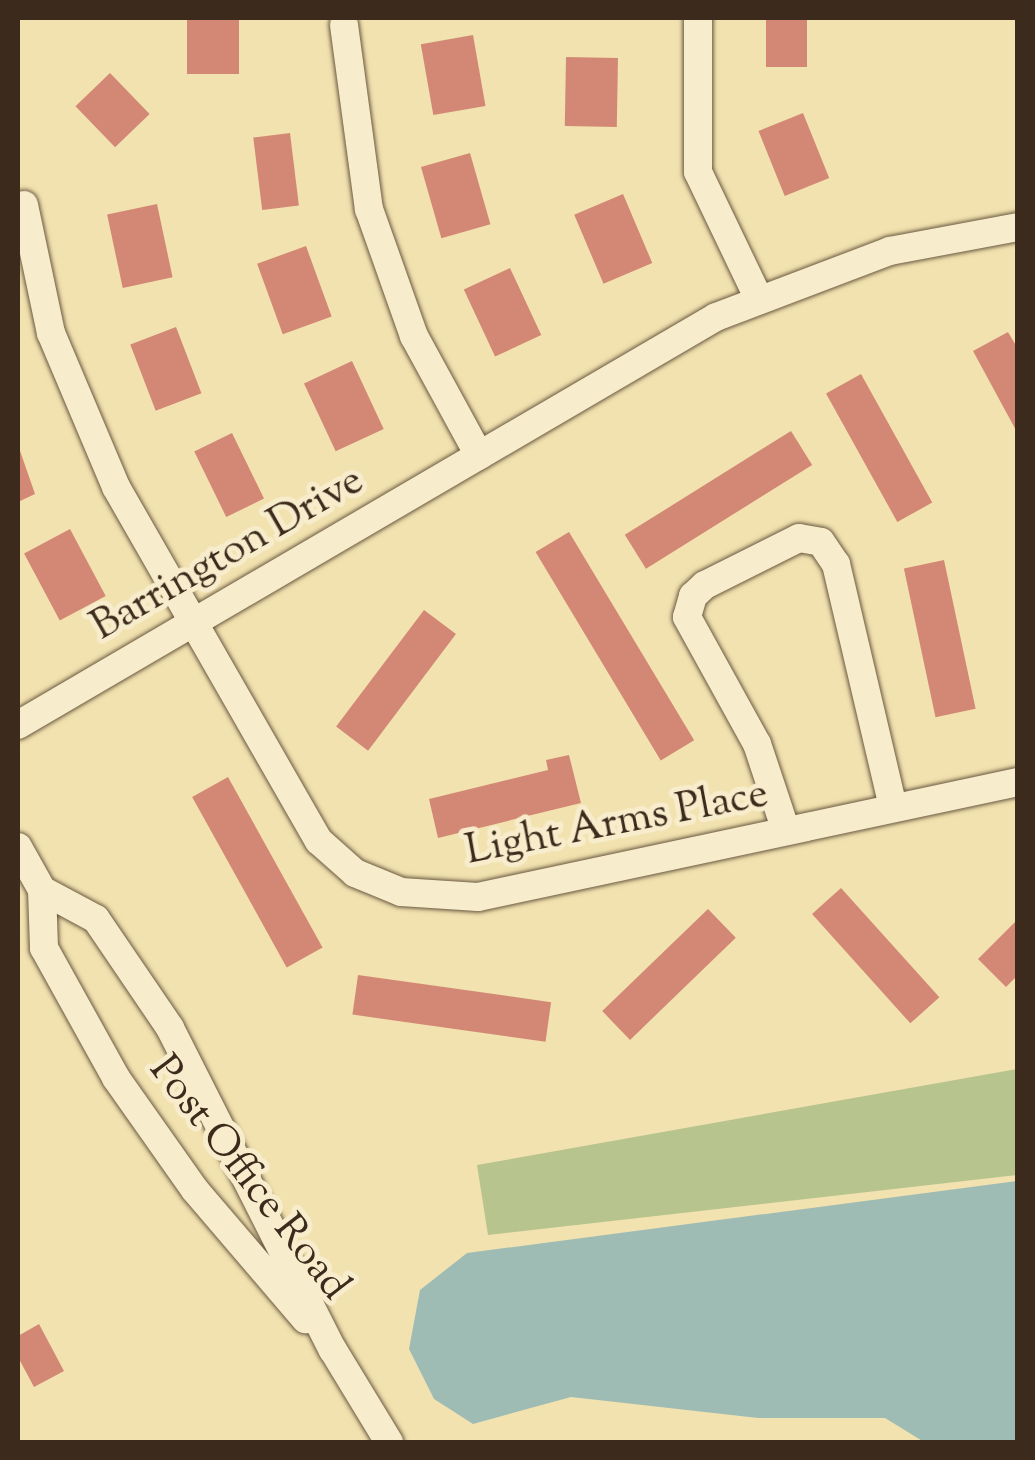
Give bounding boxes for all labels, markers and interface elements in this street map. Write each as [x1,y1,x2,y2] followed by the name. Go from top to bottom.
[83,457,373,653] street label: Barrington Drive
[462,770,772,878] street label: Light Arms Place
[137,1047,359,1311] street label: Post Office Road

